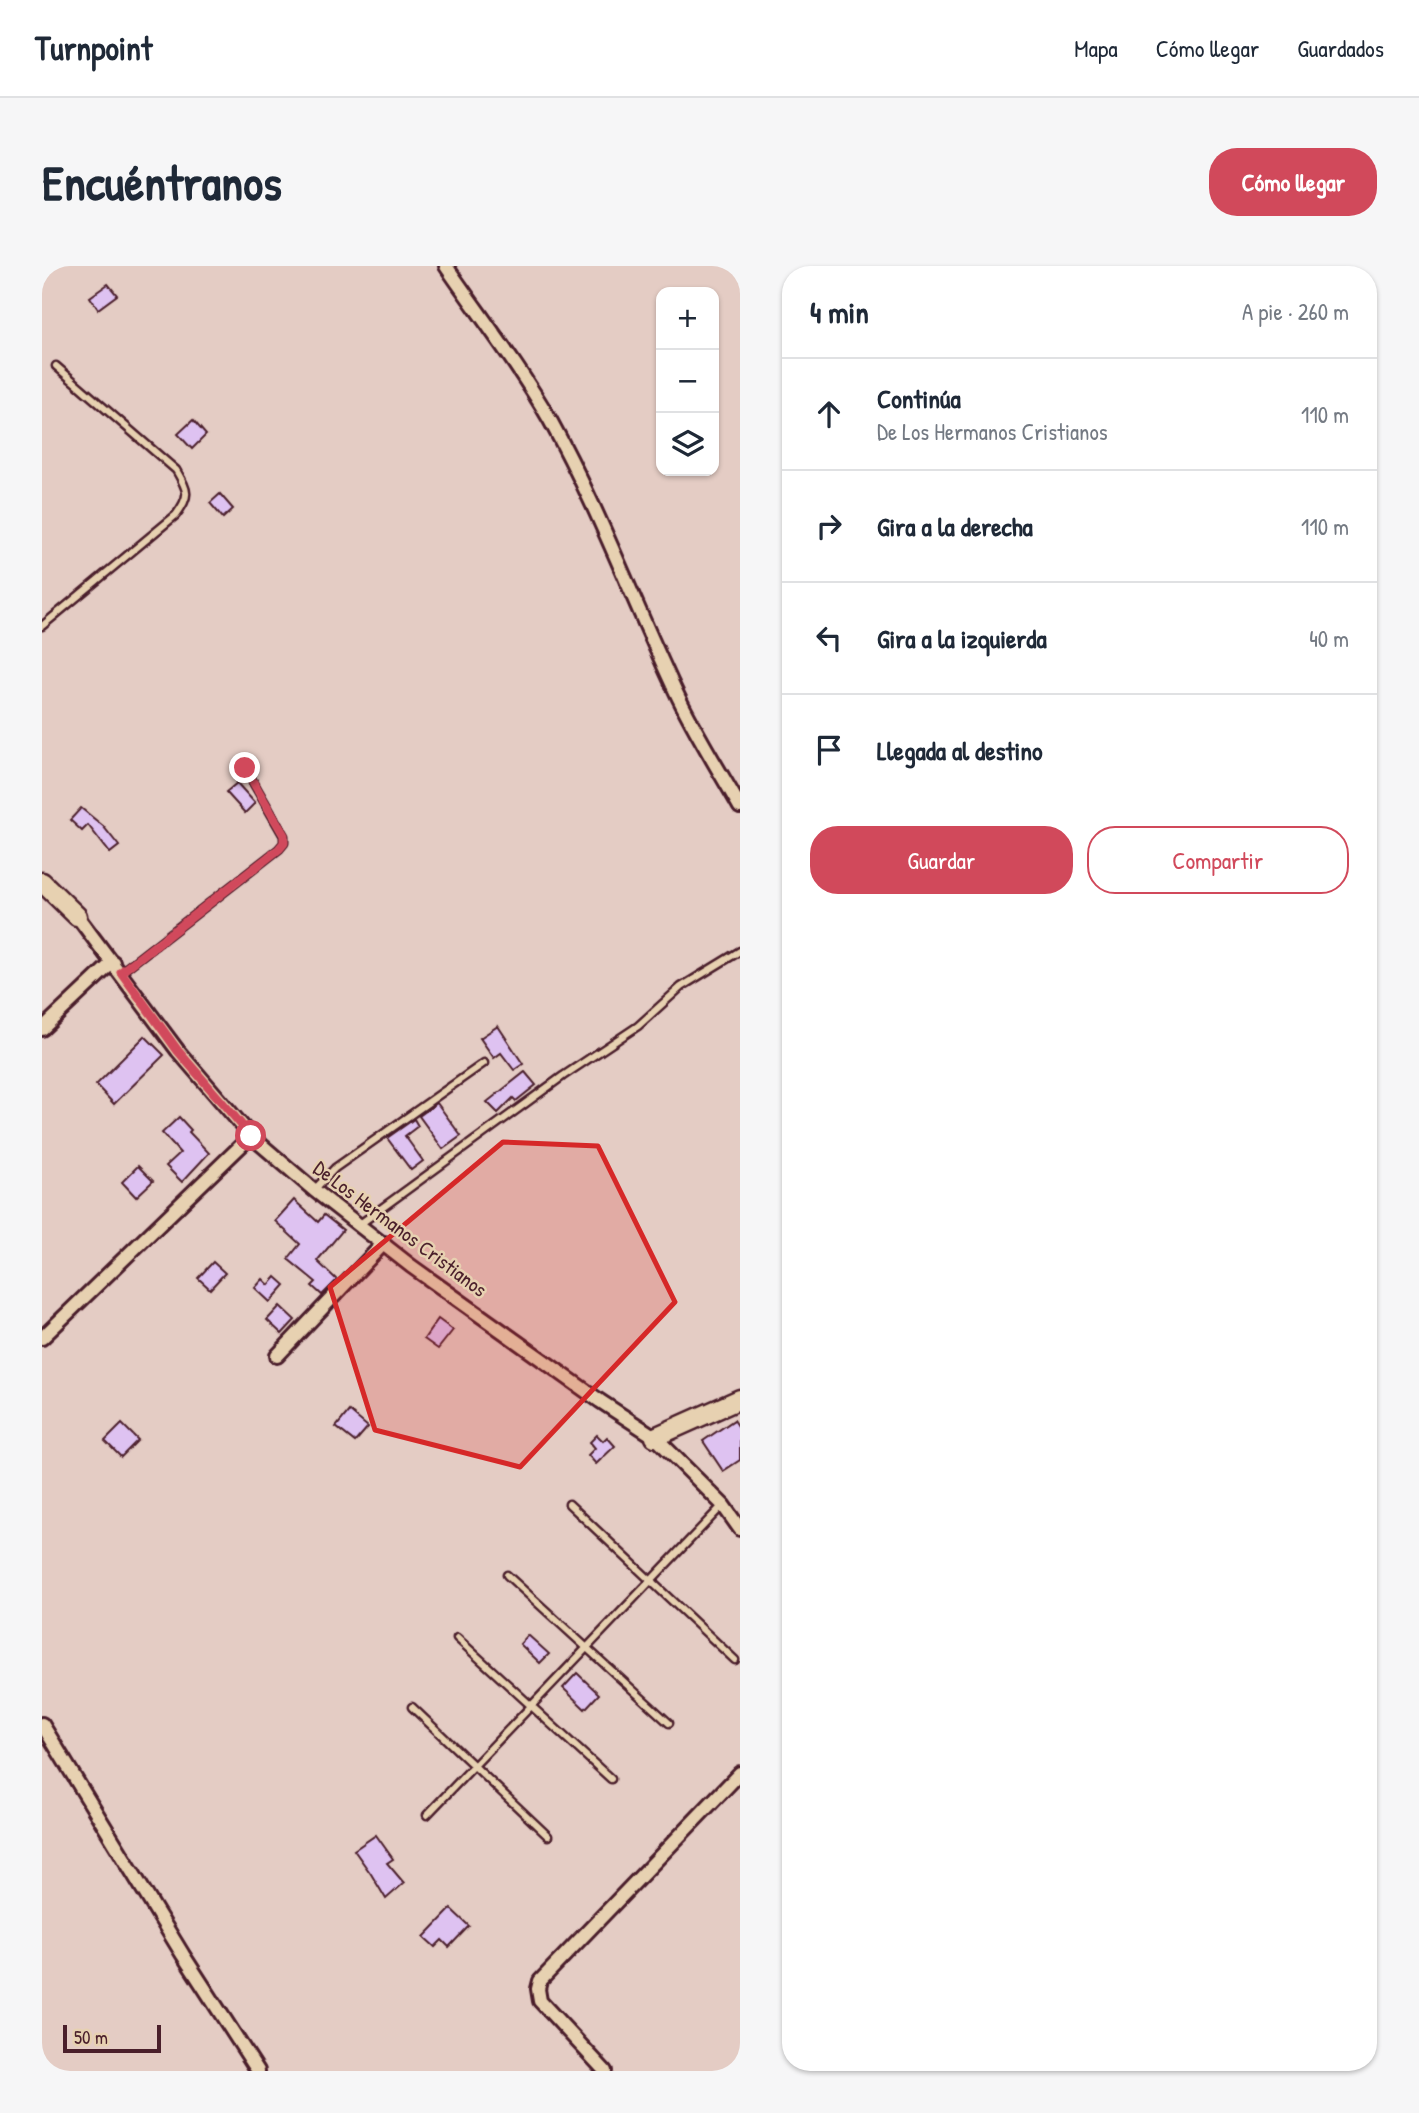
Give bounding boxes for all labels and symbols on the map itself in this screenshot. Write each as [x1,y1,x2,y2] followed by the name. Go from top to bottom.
[229,752,260,783] route end
[235,1120,266,1151] route start
[307,1154,493,1304] street label: De Los Hermanos Cristianos
[63,2022,161,2054] scale bar

